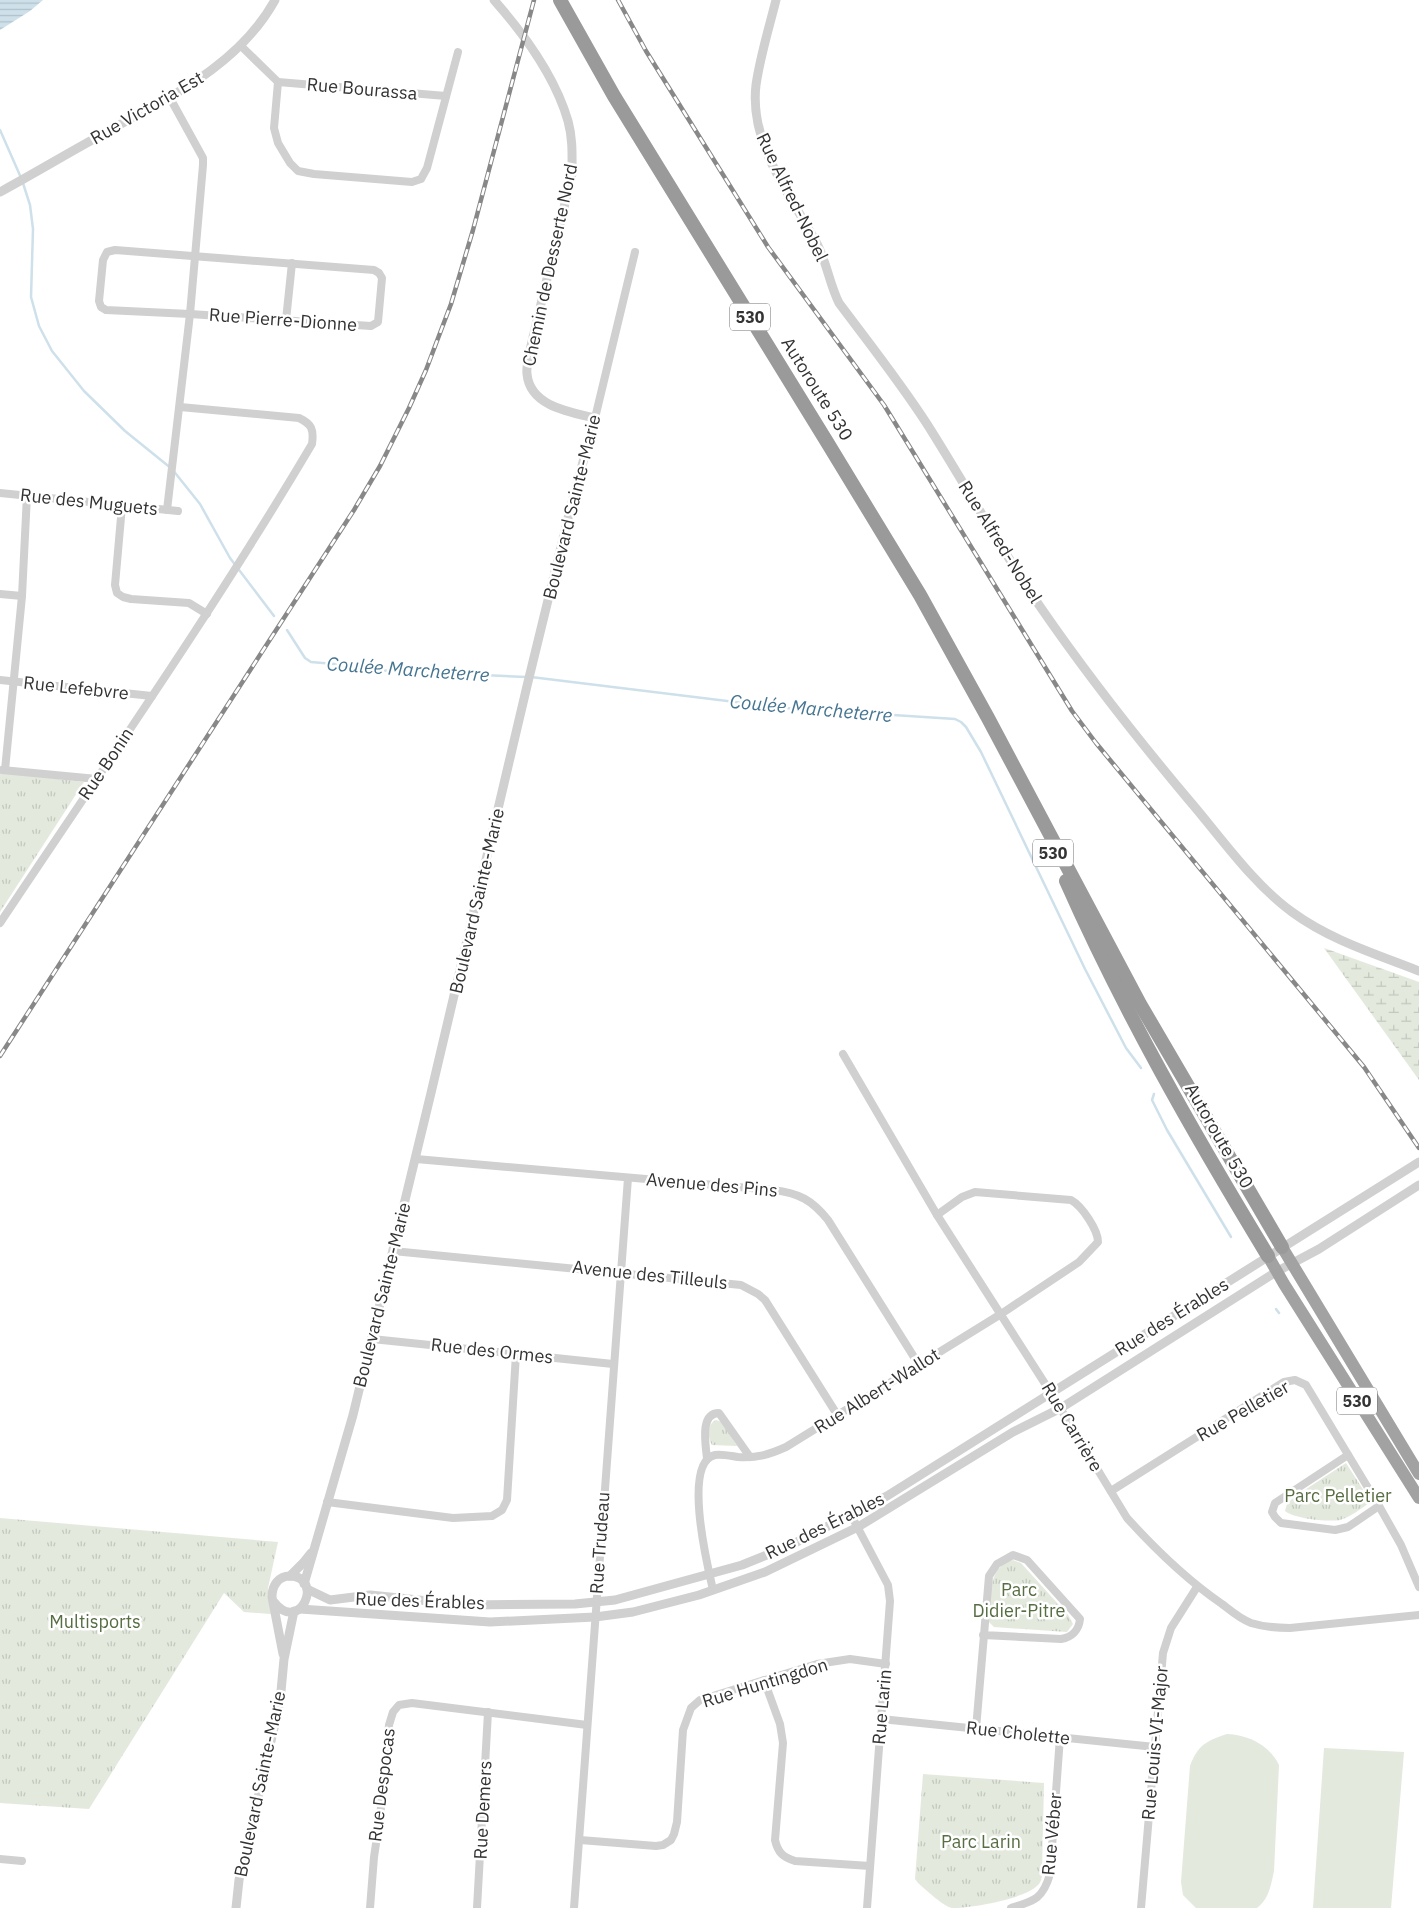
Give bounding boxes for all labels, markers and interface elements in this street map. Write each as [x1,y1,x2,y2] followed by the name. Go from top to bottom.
[86,66,208,149] street label: Rue Victoria Est
[306,72,419,105] street label: Rue Bourassa
[751,129,834,265] street label: Rue Alfred-Nobel
[517,161,582,368] street label: Chemin de Desserte Nord
[208,303,358,336] street label: Rue Pierre-Dionne
[730,304,770,330] road number: 530
[776,333,858,445] street label: Autoroute 530
[537,412,606,602] street label: Boulevard Sainte-Marie
[954,476,1047,607] street label: Rue Alfred-Nobel
[19,483,159,520] street label: Rue des Muguets
[326,651,490,687] water label: Coulée Marcheterre
[22,671,130,704] street label: Rue Lefebvre
[729,689,894,727] water label: Coulée Marcheterre
[73,723,138,804] street label: Rue Bonin
[444,806,509,996] street label: Boulevard Sainte-Marie
[1033,840,1073,866] road number: 530
[1180,1079,1259,1192] street label: Autoroute 530
[645,1167,779,1202] street label: Avenue des Pins
[347,1200,416,1390] street label: Boulevard Sainte-Marie
[571,1255,729,1294] street label: Avenue des Tilleuls
[1111,1272,1233,1361] street label: Rue des Érables
[430,1333,554,1368] street label: Rue des Ormes
[810,1343,944,1438] street label: Rue Albert-Wallot
[1192,1375,1294,1446] street label: Rue Pelletier
[1037,1378,1108,1476] street label: Rue Carrière
[1337,1388,1377,1414] road number: 530
[1284,1484,1392,1507] park label: Parc Pelletier
[761,1487,888,1564] street label: Rue des Érables
[584,1491,615,1595] street label: Rue Trudeau
[973,1578,1066,1622] park label: Parc Didier-Pitre
[355,1587,485,1614] street label: Rue des Érables
[49,1610,141,1633] park label: Multisports
[699,1652,830,1713] street label: Rue Huntingdon
[1136,1664,1173,1821] street label: Rue Louis-VI-Major
[867,1668,896,1746] street label: Rue Larin
[229,1689,291,1879] street label: Boulevard Sainte-Marie
[965,1716,1071,1749] street label: Rue Cholette
[363,1727,400,1843] street label: Rue Despocas
[468,1760,497,1860] street label: Rue Demers
[1036,1791,1067,1876] street label: Rue Véber
[941,1830,1021,1853] park label: Parc Larin

